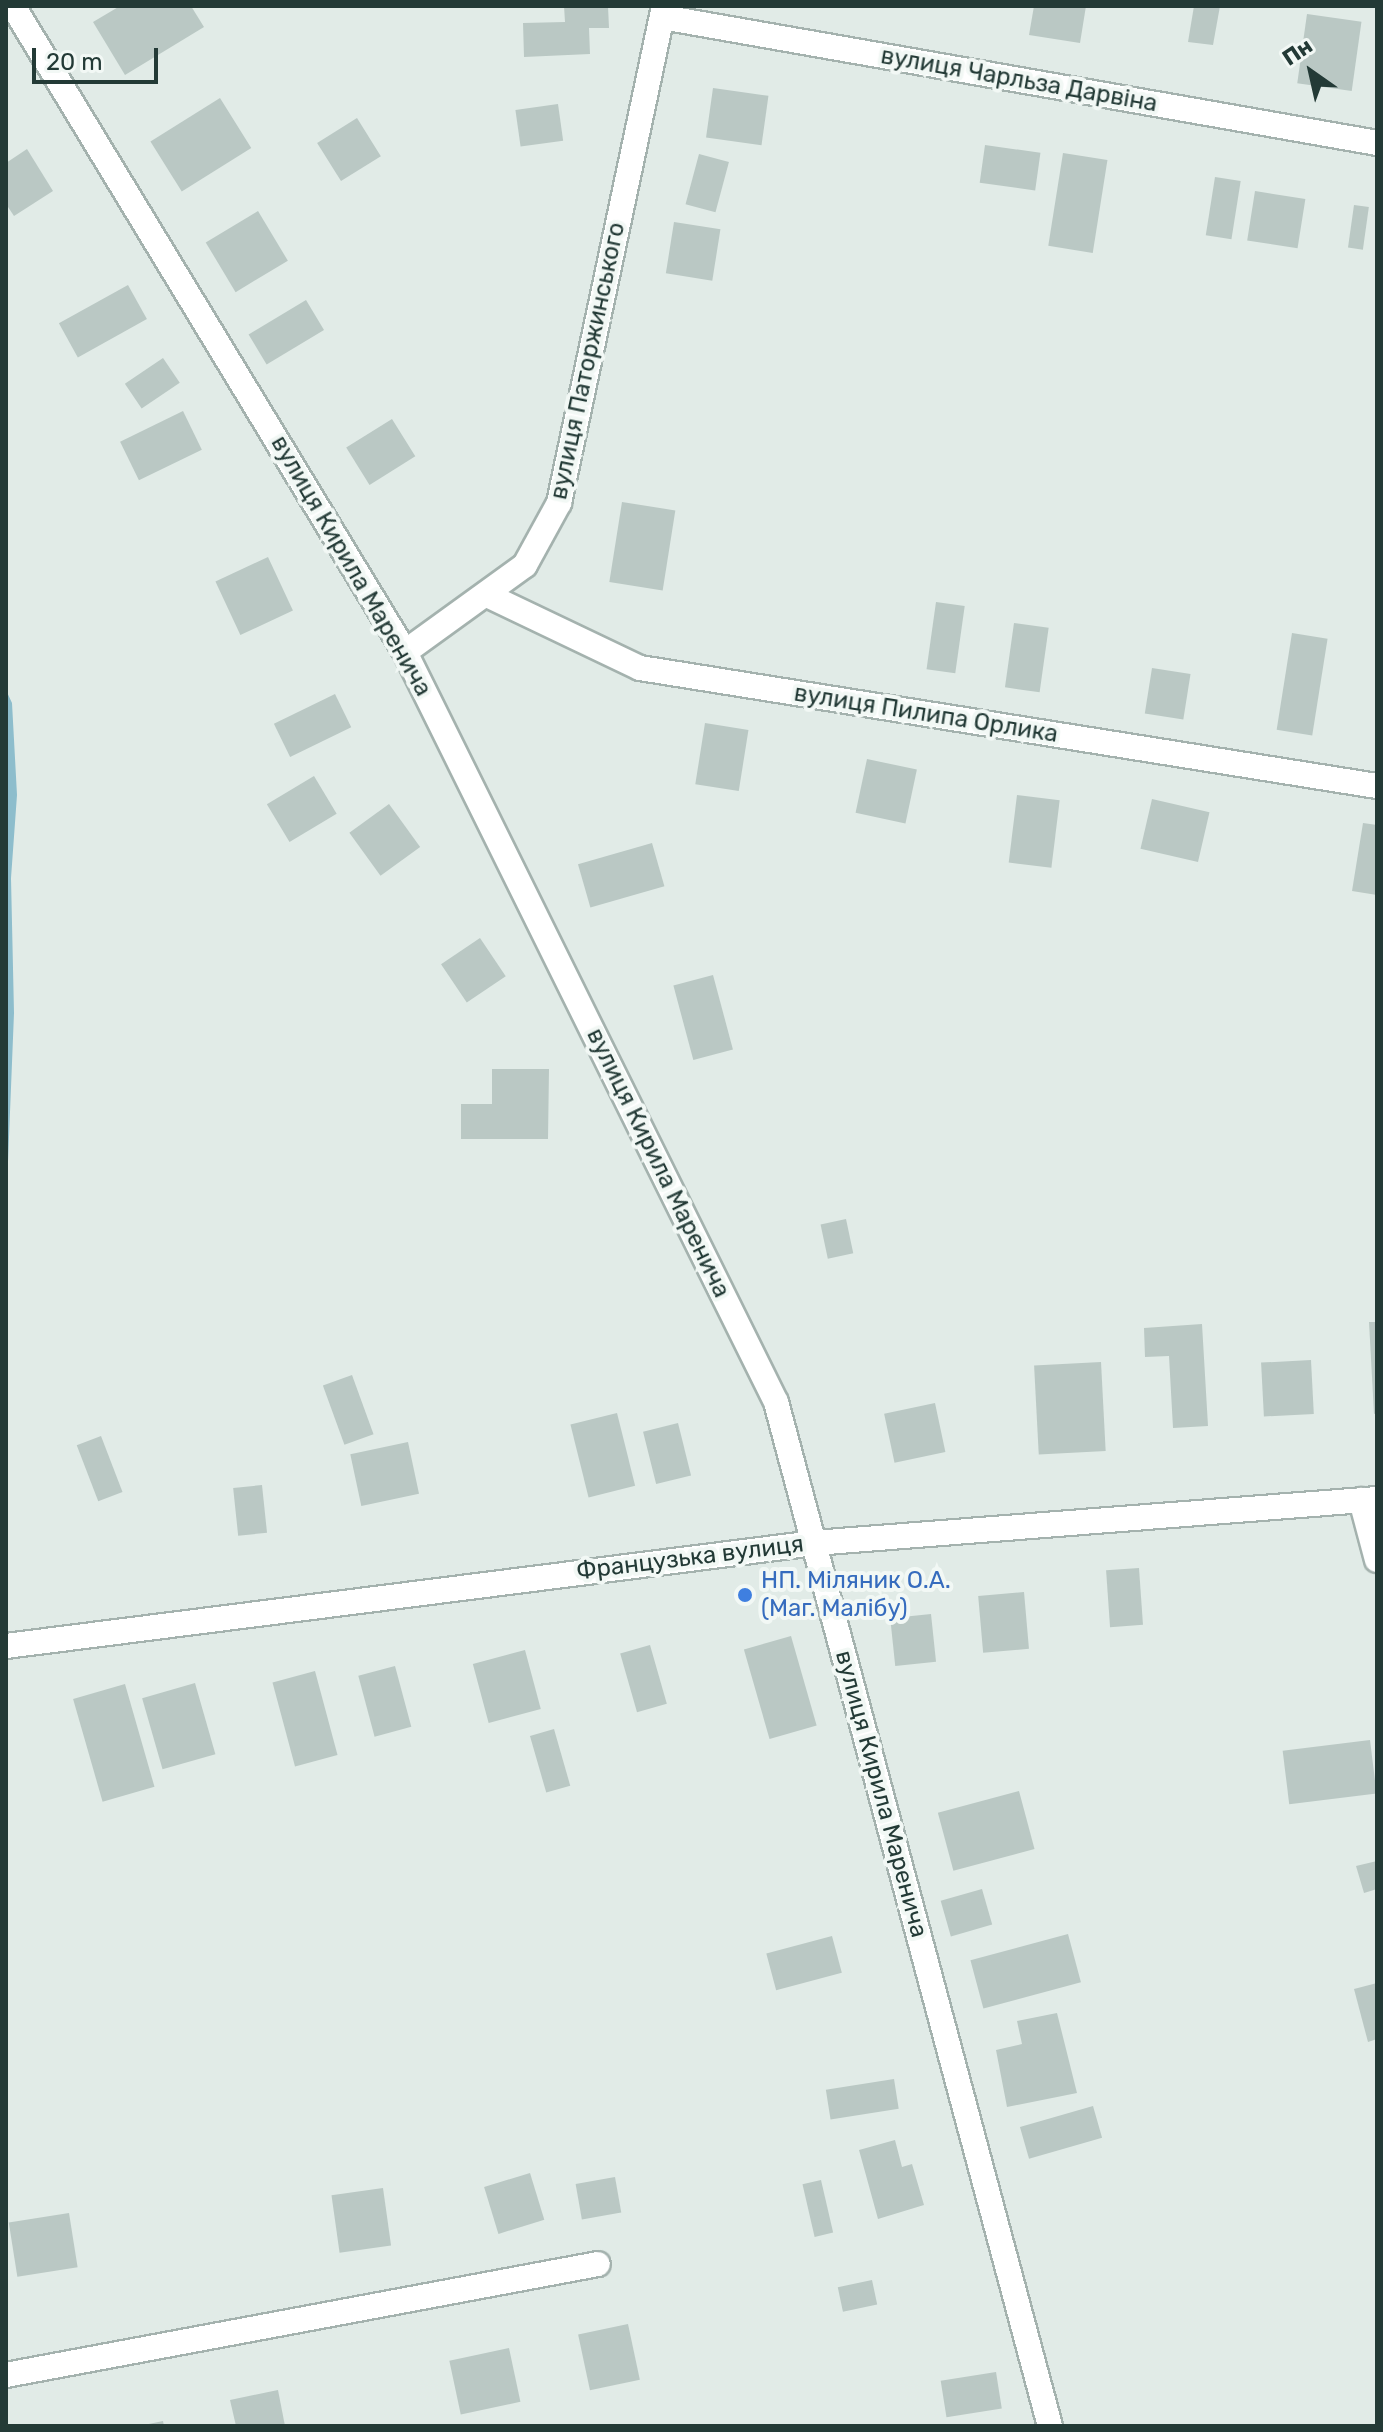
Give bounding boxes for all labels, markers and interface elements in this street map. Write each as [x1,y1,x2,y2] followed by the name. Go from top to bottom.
[36,32,162,82] scale bar
[1271,32,1351,112] north arrow
[1277,32,1317,71] text: Пн
[878,41,1160,119] street label: вулиця Чарльза Дарвіна
[46,48,103,76] text: 20 m
[545,220,631,502] street label: вулиця Паторжинського
[265,431,437,701] street label: вулиця Кирила Маренича
[792,679,1060,749] street label: вулиця Пилипа Орлика
[580,1024,736,1302] street label: вулиця Кирила Маренича
[575,1530,805,1586] street label: Французька вулиця
[761,1567,951,1623] place label: НП. Міляник О.А. (Маг. Малібу)
[736,1586,754,1604] marker: НП. Міляник О.А. (Маг. Малібу)
[829,1647,933,1941] street label: вулиця Кирила Маренича

